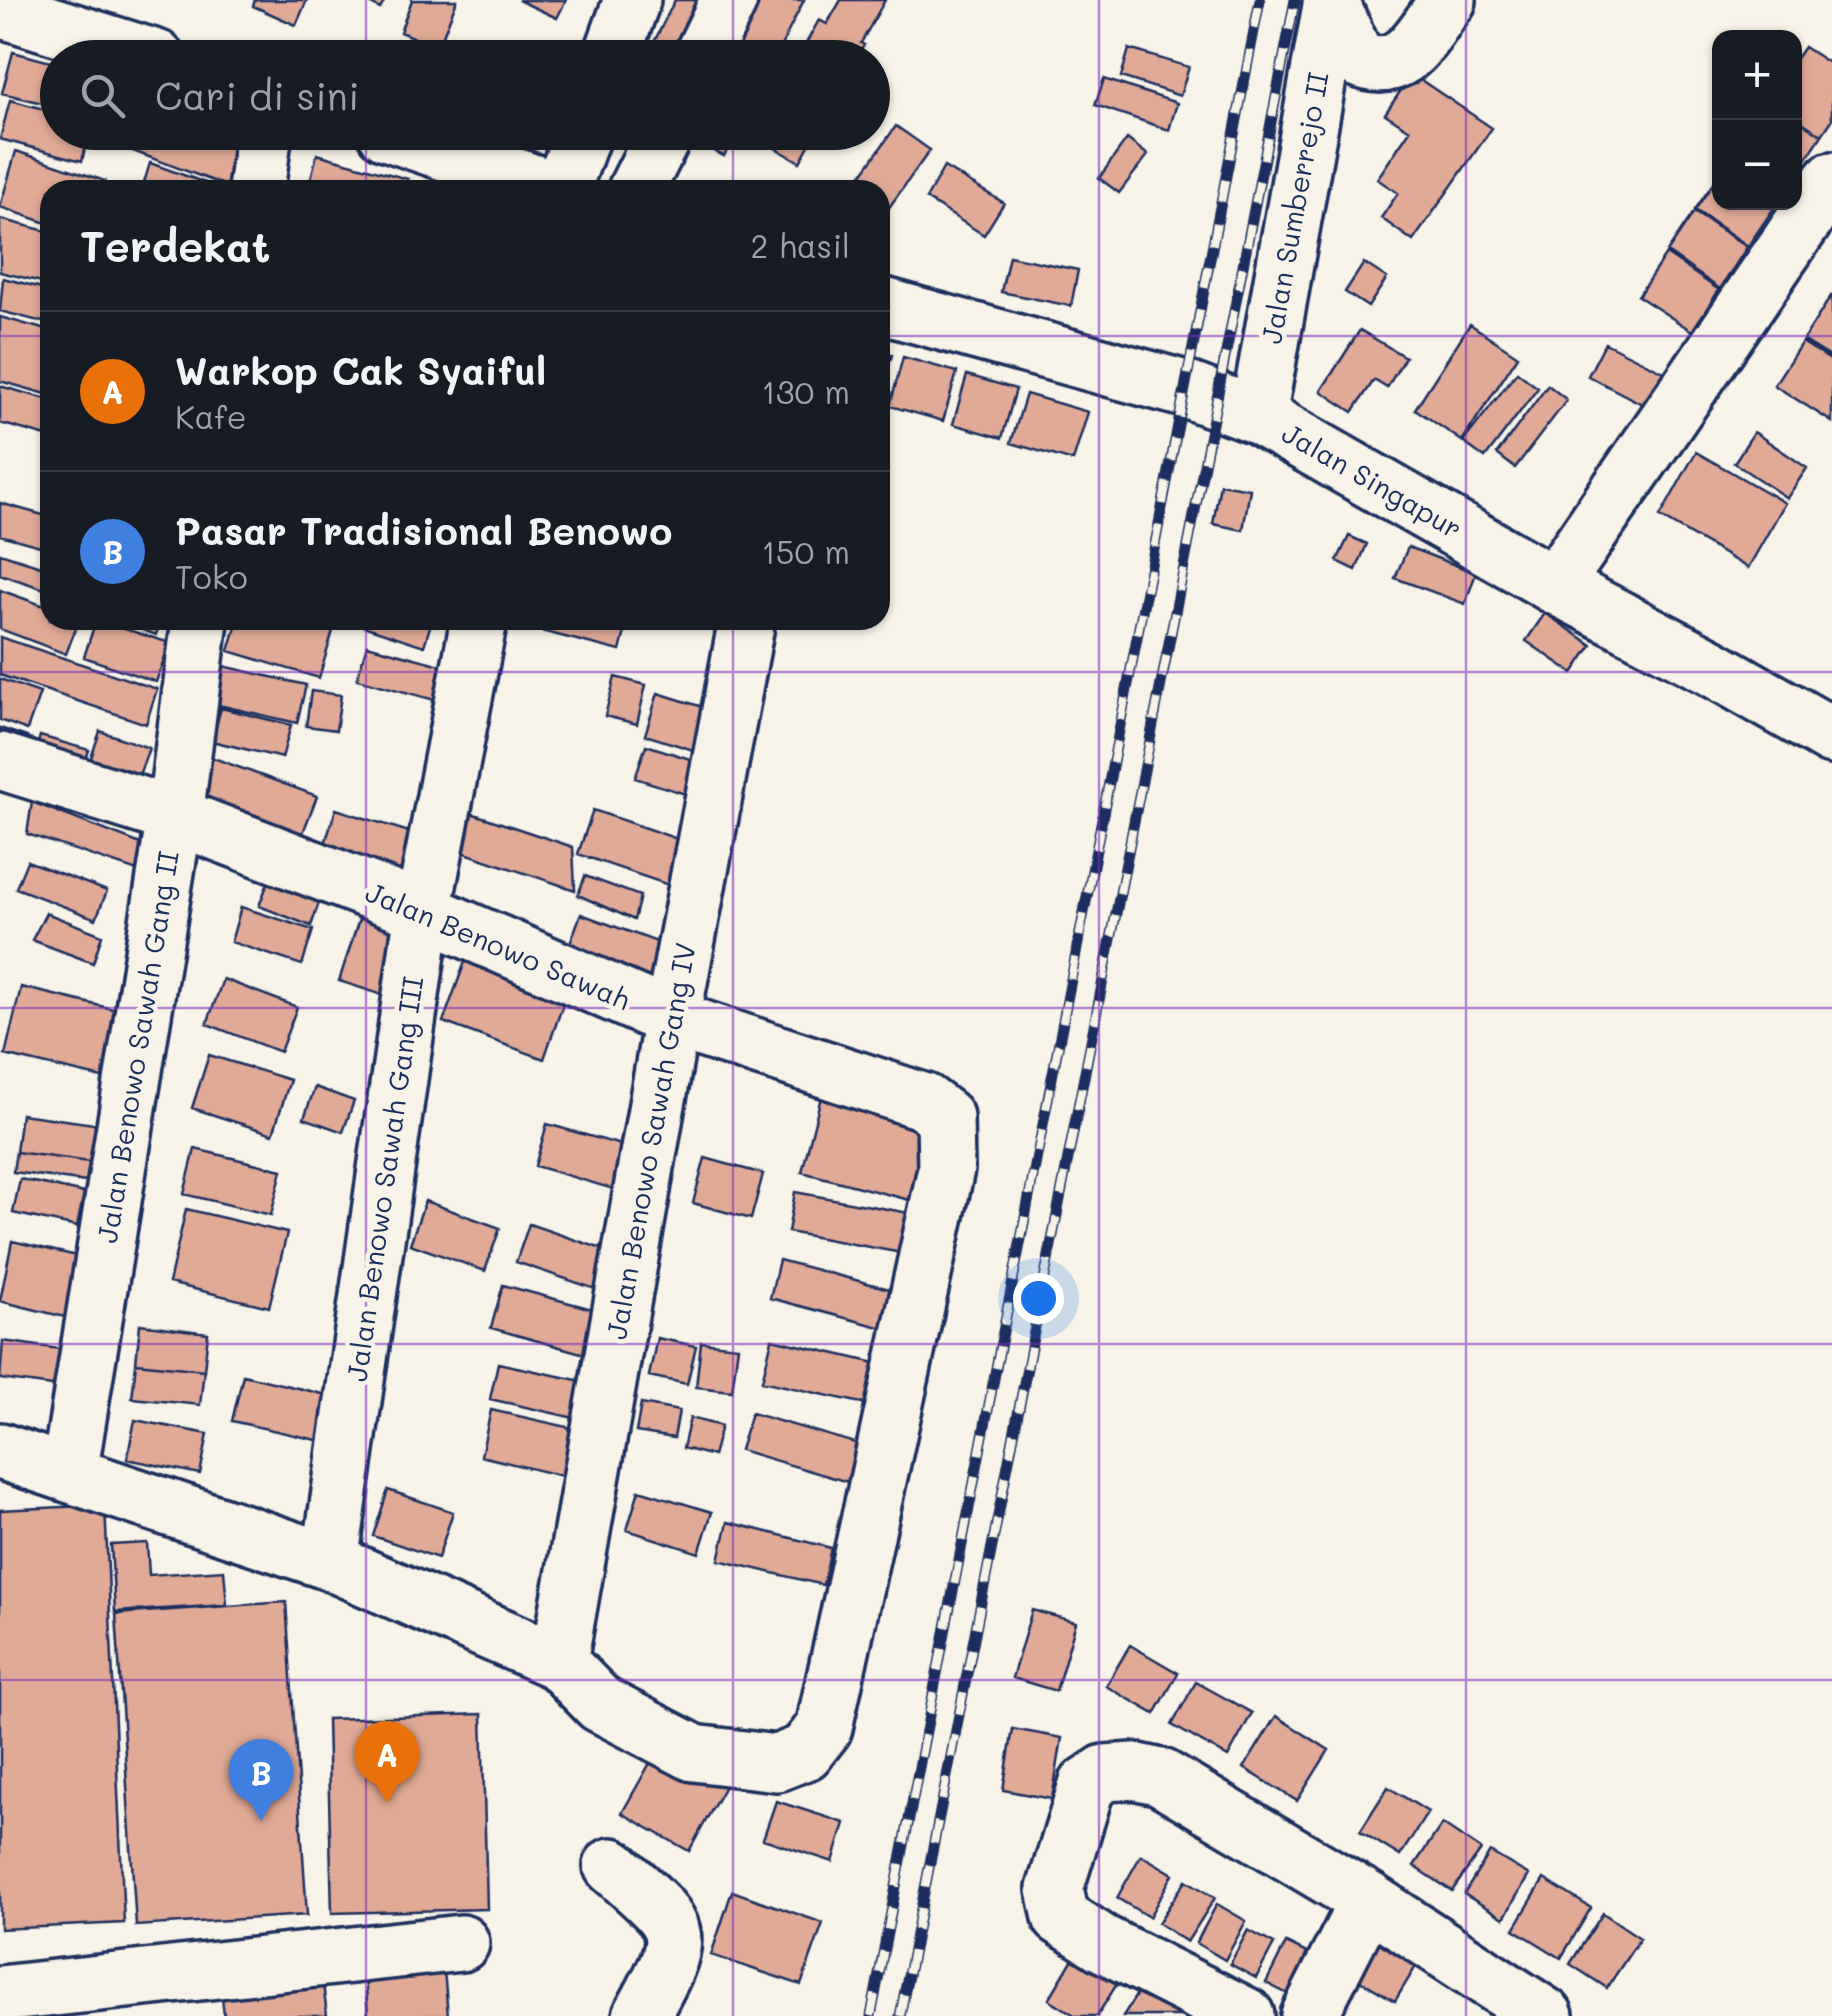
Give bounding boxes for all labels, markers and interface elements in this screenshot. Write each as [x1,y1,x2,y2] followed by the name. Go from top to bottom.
[1712,30,1802,210] map controls
[1712,30,1802,120] button: +
[40,40,890,150] search box
[75,68,130,123] icon: search
[1252,69,1336,347] street label: Jalan Sumberrejo II
[155,70,359,120] text: Cari di sini
[1712,120,1802,210] button: −
[80,218,270,273] text: Terdekat
[751,224,850,266] text: 2 hasil
[175,345,546,395] text: Warkop Cak Syaiful
[101,370,124,412] text: A
[761,370,850,412] text: 130 m
[175,395,247,437] text: Kafe
[1276,414,1469,546] street label: Jalan Singapur
[175,505,672,555] text: Pasar Tradisional Benowo
[102,530,123,572] text: B
[762,530,850,572] text: 150 m
[175,555,248,597] text: Toko
[88,848,186,1245] street label: Jalan Benowo Sawah Gang II
[361,873,636,1017] street label: Jalan Benowo Sawah
[597,940,703,1342] street label: Jalan Benowo Sawah Gang IV
[338,974,430,1384] street label: Jalan Benowo Sawah Gang III
[1013,1273,1064,1324] your location
[354,1720,420,1803] pin: A
[228,1738,294,1821] pin: B

